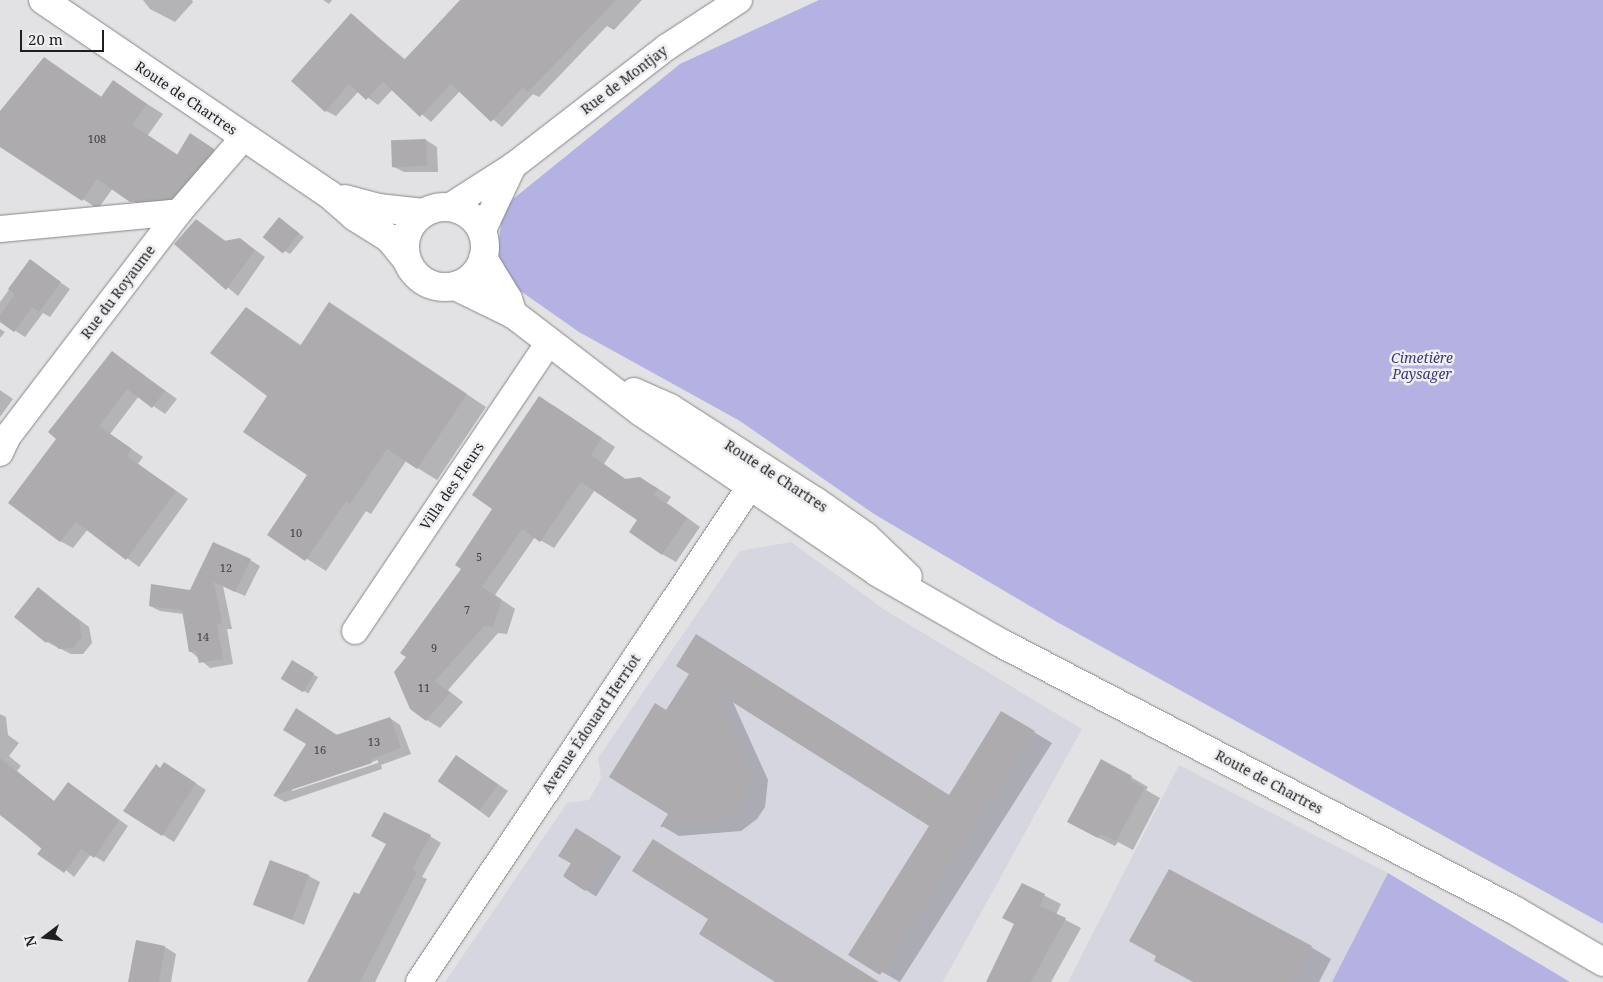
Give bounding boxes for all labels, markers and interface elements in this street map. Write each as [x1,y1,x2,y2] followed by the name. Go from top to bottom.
[22,20,106,52] scale bar
[28,29,63,49] text: 20 m
[577,42,671,118] street label: Rue de Montjay
[132,58,240,138] street label: Route de Chartres
[88,132,106,146] house number: 108
[77,242,159,342] street label: Rue du Royaume
[1391,350,1453,382] park label: Cimetière Paysager
[721,436,831,516] street label: Route de Chartres
[417,439,487,533] street label: Villa des Fleurs
[290,526,302,540] house number: 10
[476,550,482,564] house number: 5
[220,561,232,575] house number: 12
[464,603,470,617] house number: 7
[197,630,209,644] house number: 14
[431,641,437,655] house number: 9
[538,651,644,797] street label: Avenue Édouard Herriot
[418,681,430,695] house number: 11
[368,735,380,749] house number: 13
[314,743,326,757] house number: 16
[1212,747,1326,817] street label: Route de Chartres
[20,912,70,962] north arrow
[19,933,41,949] text: N

